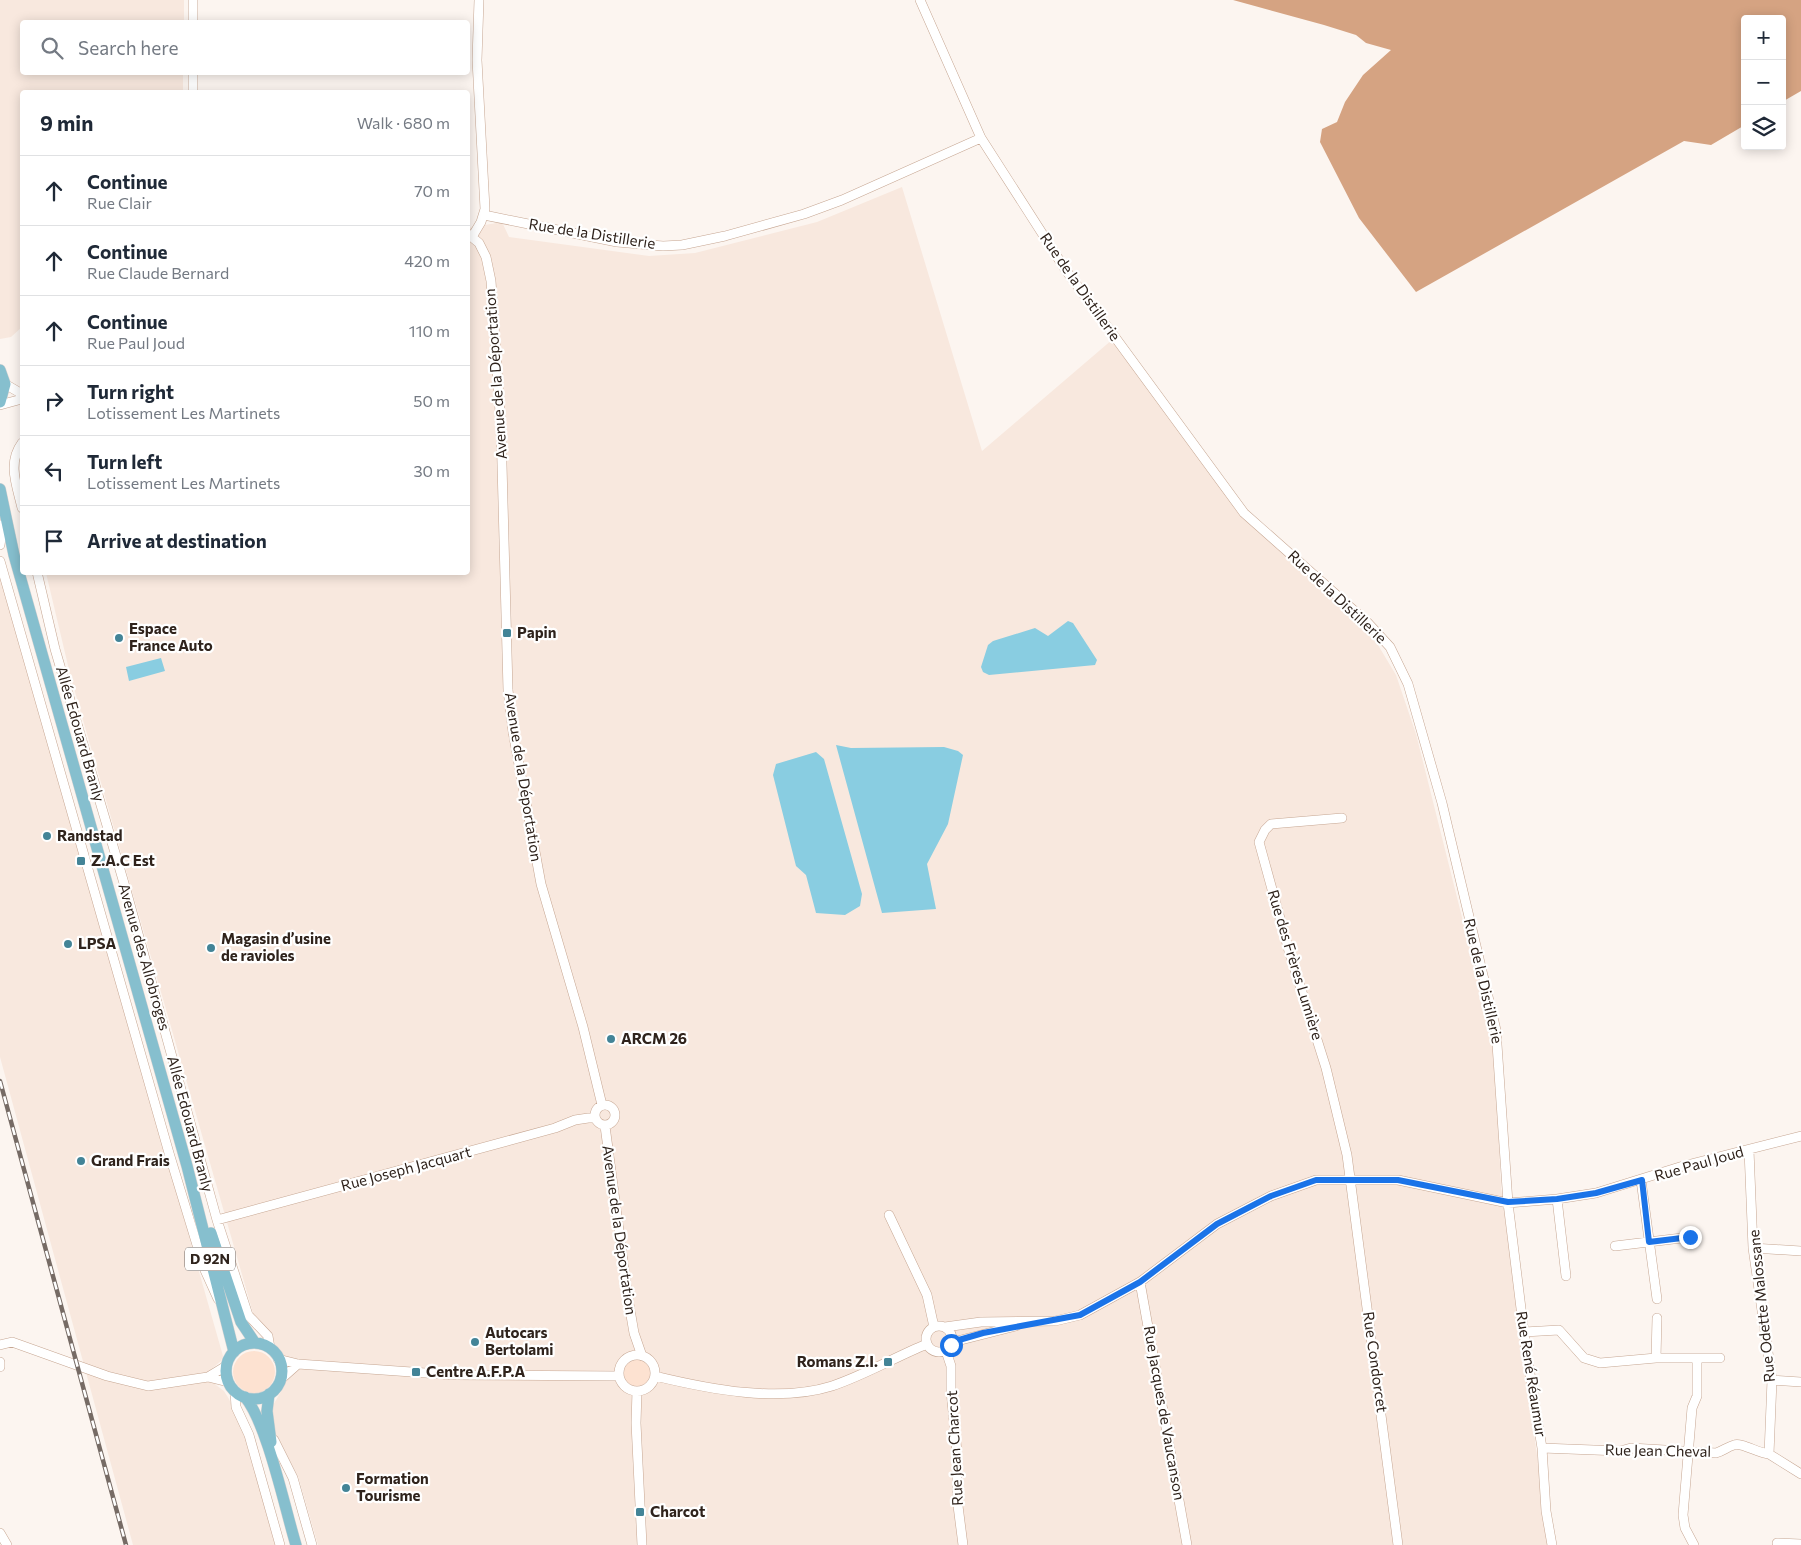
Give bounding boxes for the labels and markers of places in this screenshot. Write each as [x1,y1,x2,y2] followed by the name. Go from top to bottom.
[129,619,213,654] place label: Espace France Auto
[517,623,556,641] place label: Papin
[501,627,513,639] marker: Papin
[113,632,125,644] marker: Espace France Auto
[57,826,123,844] place label: Randstad
[41,830,53,842] marker: Randstad
[91,851,155,869] place label: Z.A.C Est
[75,855,87,867] marker: Z.A.C Est
[221,929,331,964] place label: Magasin d’usine de ravioles
[78,934,116,952] place label: LPSA
[62,938,74,950] marker: LPSA
[205,942,217,954] marker: Magasin d’usine de ravioles
[621,1029,687,1047] place label: ARCM 26
[605,1033,617,1045] marker: ARCM 26
[91,1151,170,1169] place label: Grand Frais
[75,1155,87,1167] marker: Grand Frais
[485,1323,554,1358] place label: Autocars Bertolami
[469,1336,481,1348] marker: Autocars Bertolami
[797,1352,878,1370] place label: Romans Z.I.
[882,1356,894,1368] marker: Romans Z.I.
[426,1362,526,1380] place label: Centre A.F.P.A
[410,1366,422,1378] marker: Centre A.F.P.A
[356,1469,429,1504] place label: Formation Tourisme
[340,1482,352,1494] marker: Formation Tourisme
[650,1502,705,1520] place label: Charcot
[634,1506,646,1518] marker: Charcot

